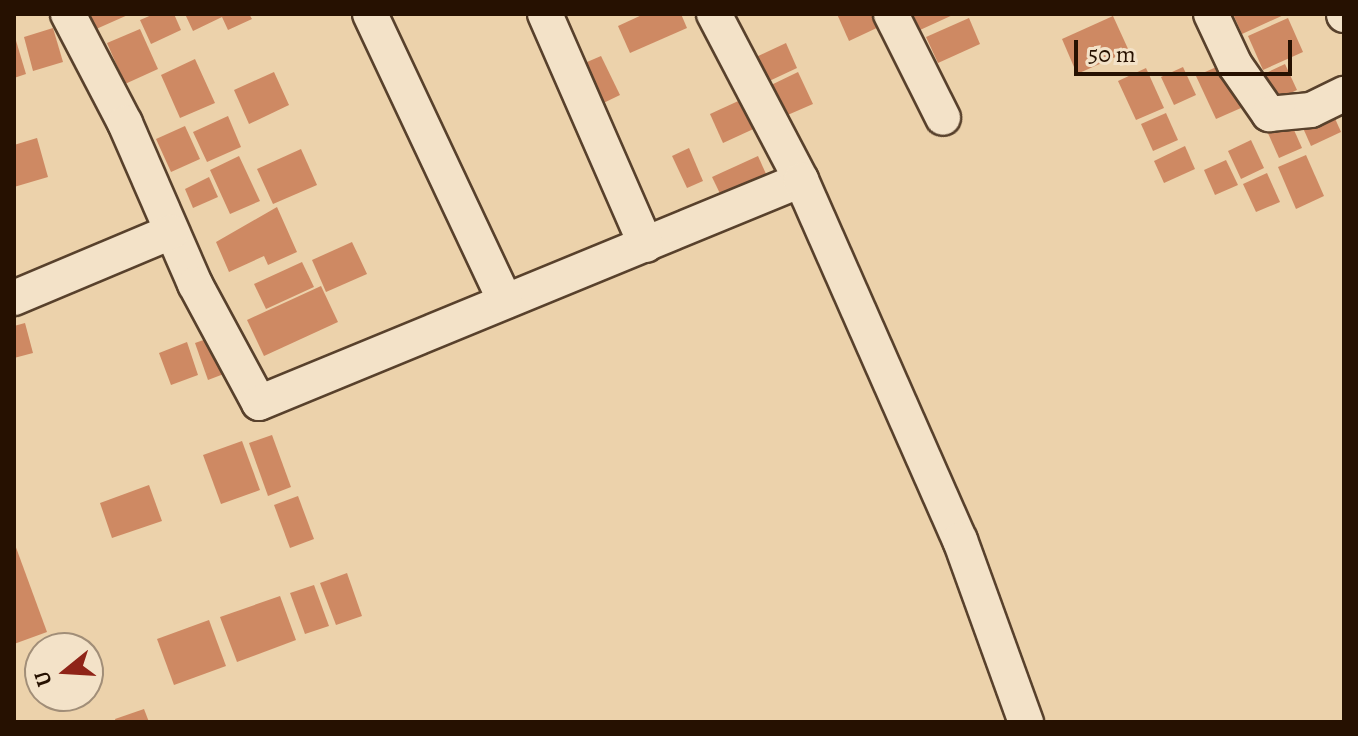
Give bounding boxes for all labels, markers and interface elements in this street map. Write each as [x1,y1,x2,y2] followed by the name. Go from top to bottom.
[1078,24,1296,74] scale bar
[1088,38,1136,70] text: 50 m
[24,632,104,712] north arrow
[27,667,60,690] text: U

